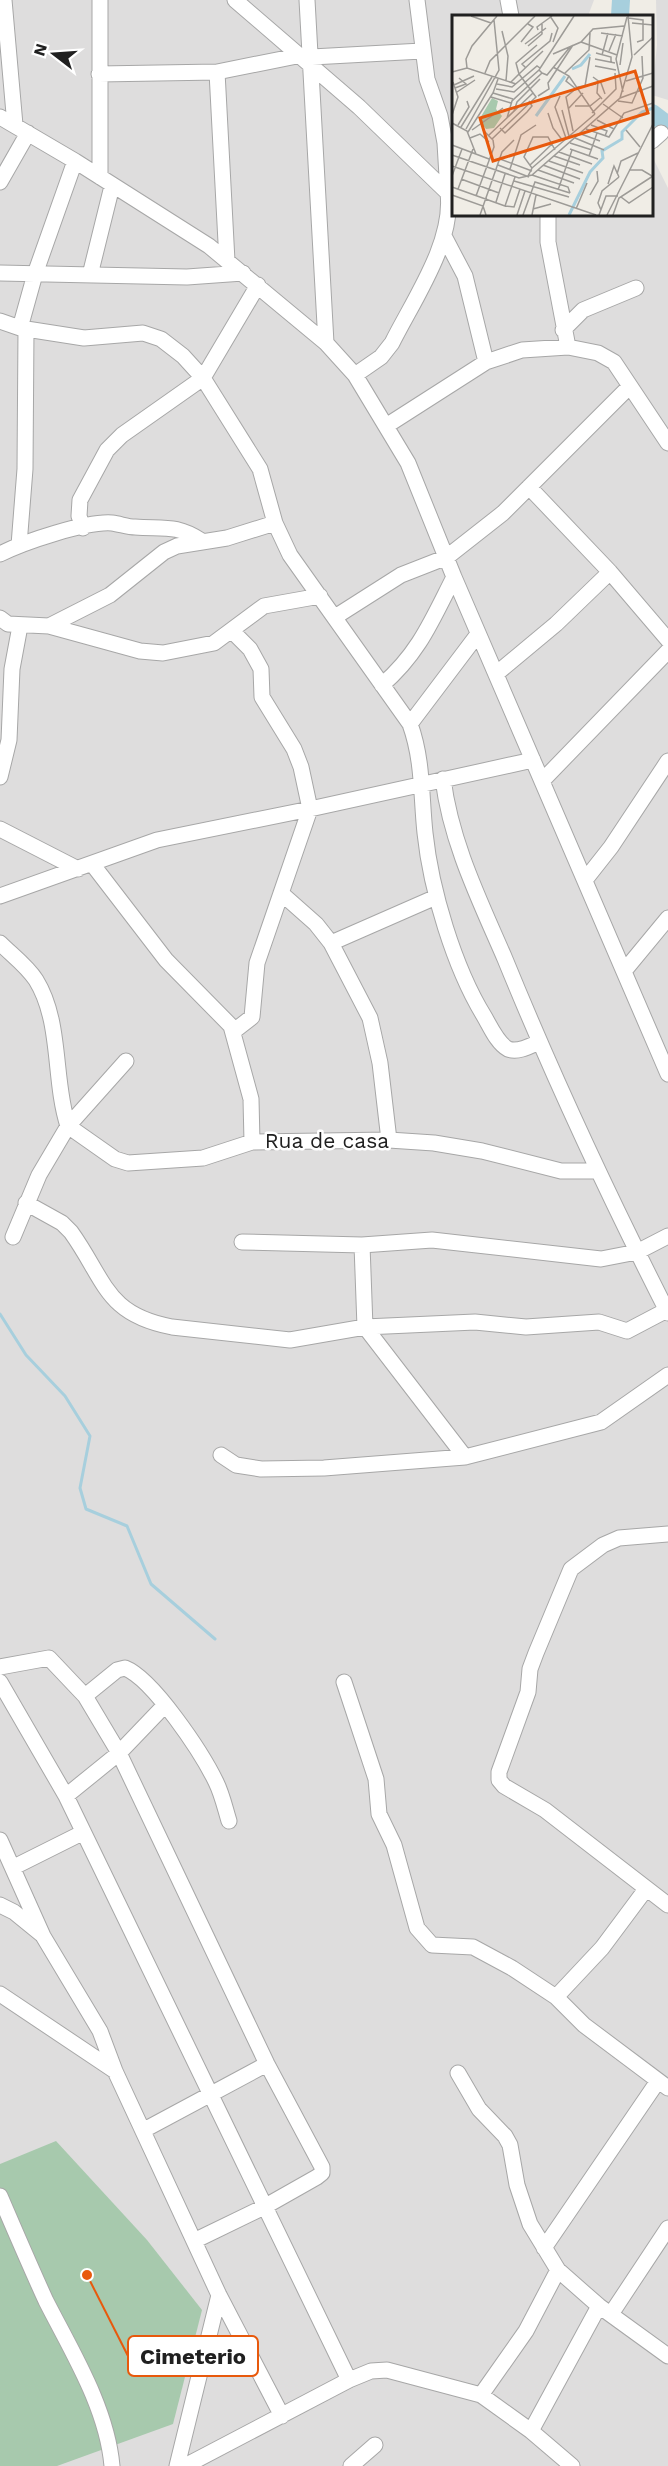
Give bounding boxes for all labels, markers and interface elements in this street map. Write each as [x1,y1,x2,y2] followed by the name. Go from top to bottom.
[452,15,653,216] inset map
[24,24,84,84] north arrow
[29,41,51,58] text: N
[265,1128,389,1153] street label: Rua de casa
[128,2336,258,2376] callout: Cimeterio
[140,2344,246,2369] text: Cimeterio

